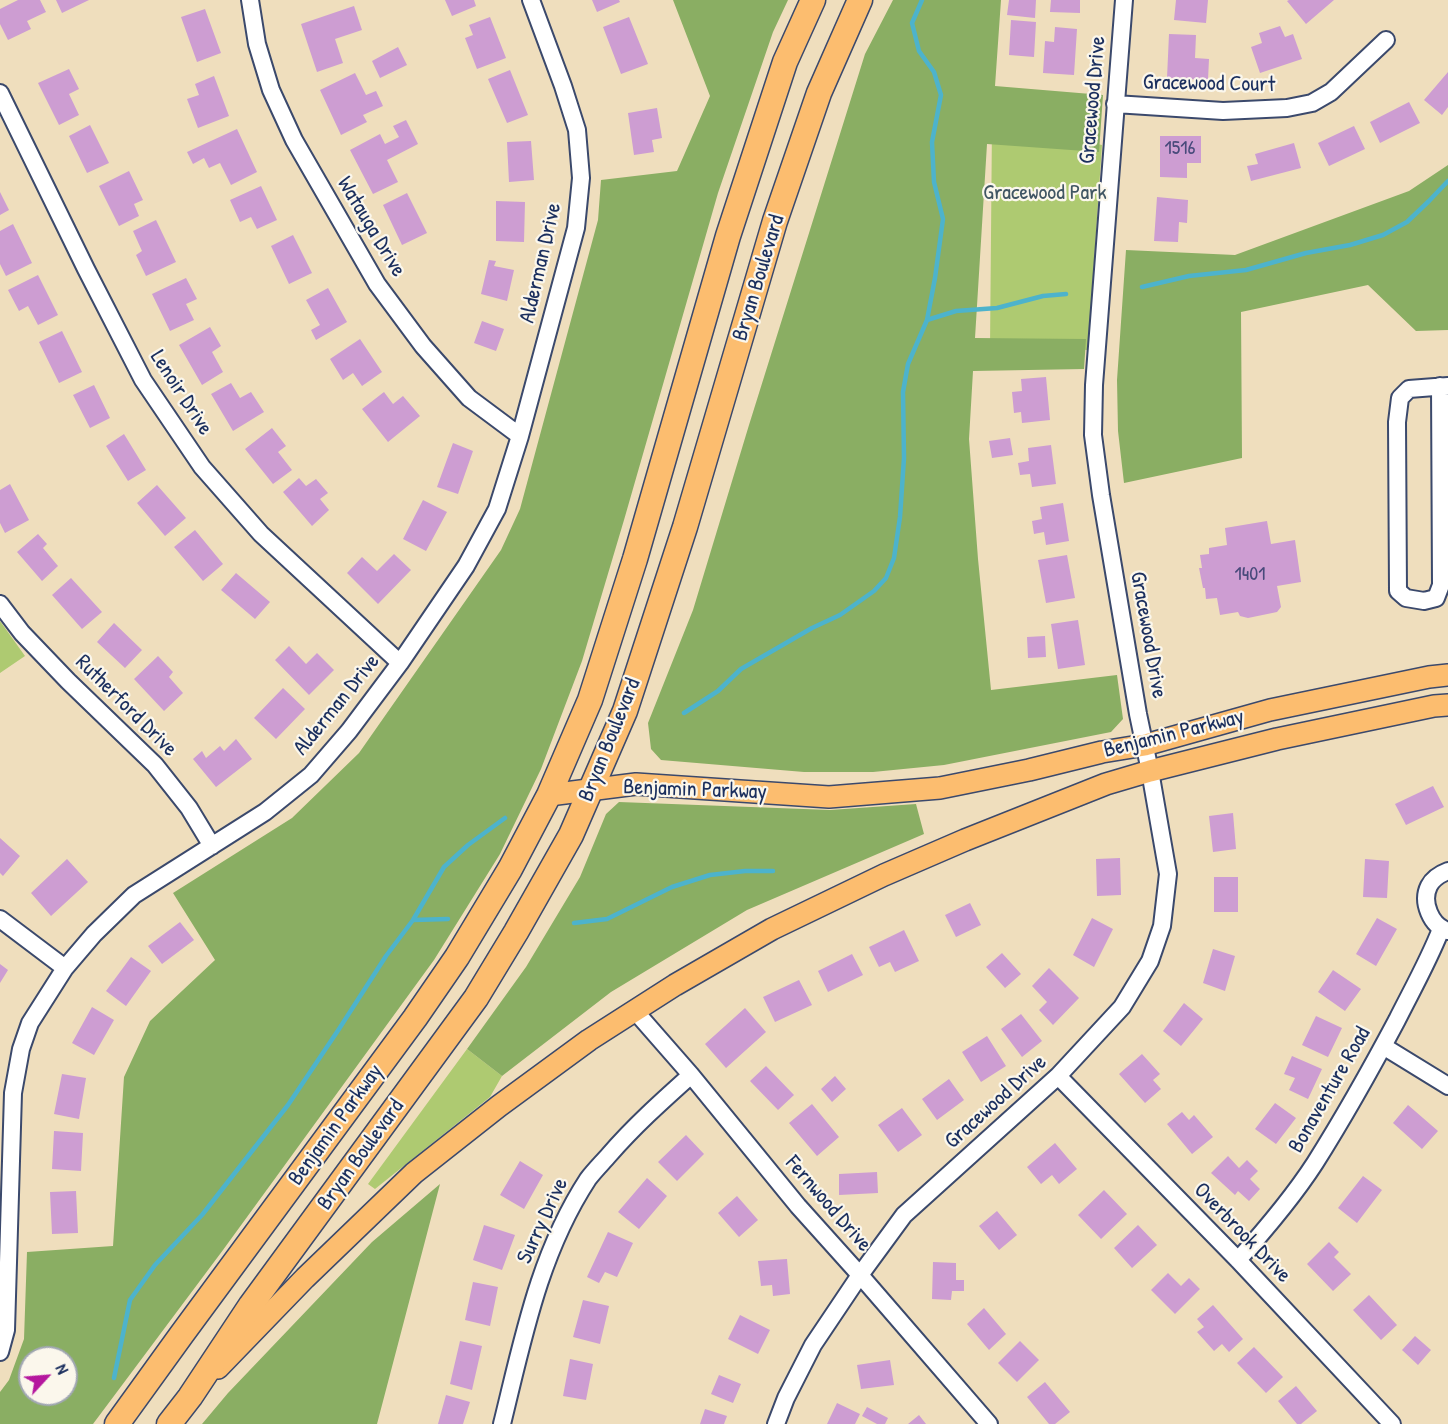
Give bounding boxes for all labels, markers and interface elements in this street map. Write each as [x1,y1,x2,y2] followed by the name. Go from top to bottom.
[1074,35,1112,165] street label: Gracewood Drive
[1143,70,1275,98] street label: Gracewood Court
[1165,137,1195,161] house number: 1516
[331,172,411,282] street label: Watauga Drive
[983,180,1107,206] park label: Gracewood Park
[514,200,568,326] street label: Alderman Drive
[727,212,791,344] street label: Bryan Boulevard
[144,346,218,440] street label: Lenoir Drive
[1235,563,1265,587] house number: 1401
[1124,570,1172,700] street label: Gracewood Drive
[288,649,386,761] street label: Alderman Drive
[70,650,182,762] street label: Rutherford Drive
[573,675,647,805] street label: Bryan Boulevard
[1101,704,1247,764] street label: Benjamin Parkway
[623,774,767,806] street label: Benjamin Parkway
[1283,1022,1377,1158] street label: Bonaventure Road
[940,1049,1052,1155] street label: Gracewood Drive
[283,1059,389,1191] street label: Benjamin Parkway
[312,1094,410,1216] street label: Bryan Boulevard
[779,1151,877,1257] street label: Fernwood Drive
[512,1174,574,1268] street label: Surry Drive
[1188,1177,1296,1289] street label: Overbrook Drive
[18,1346,78,1406] north arrow
[51,1360,74,1378] text: N

